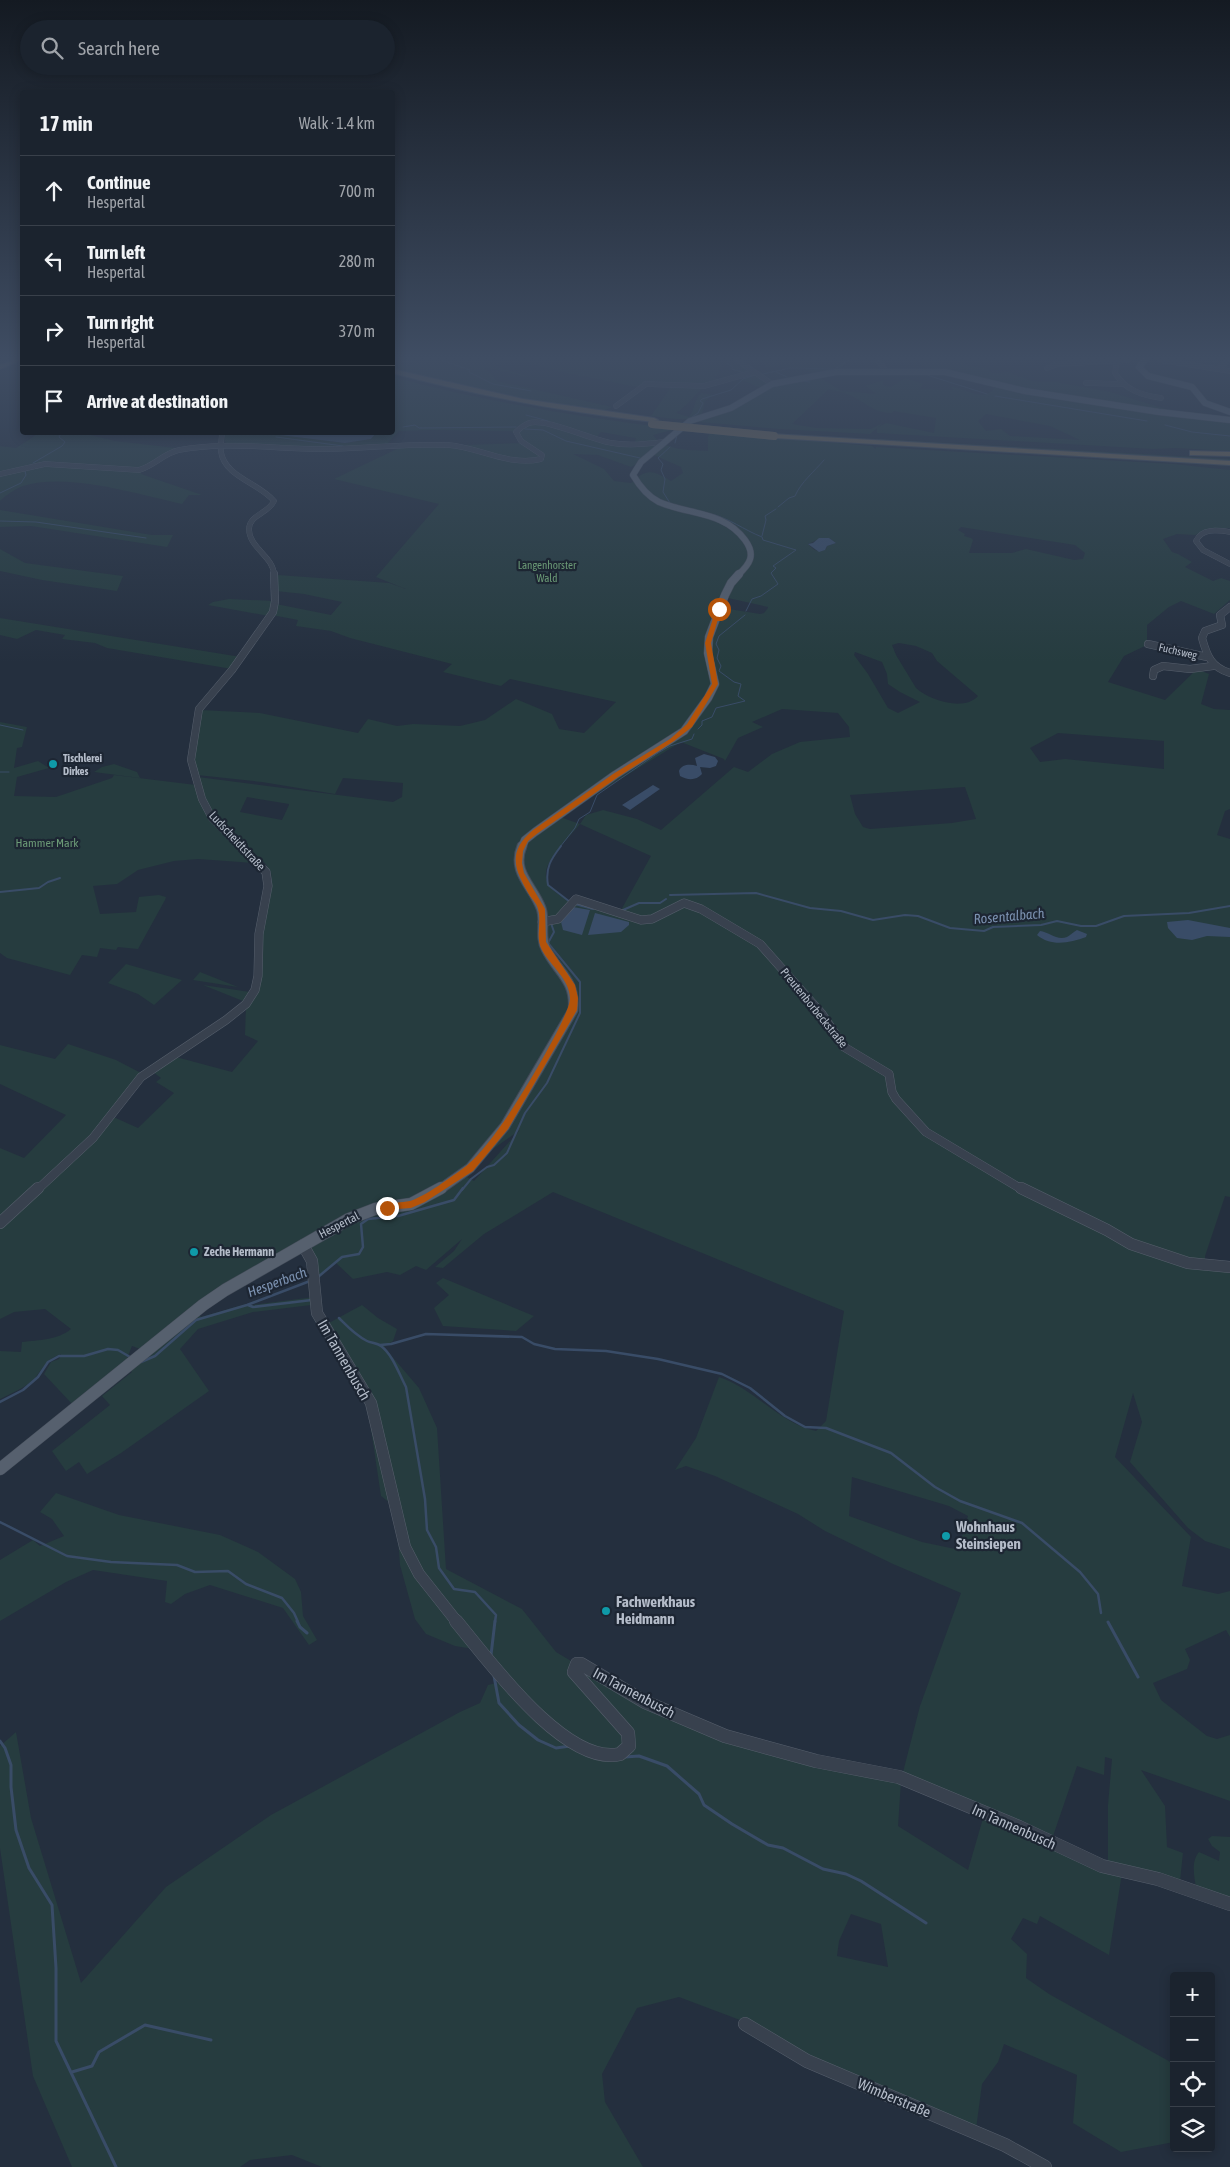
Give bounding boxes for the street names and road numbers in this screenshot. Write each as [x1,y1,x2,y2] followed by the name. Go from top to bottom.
[1158,641,1199,661] street label: Fuchsweg
[206,809,268,873] street label: Ludscheidtstraße
[778,965,850,1051] street label: Preutenborbeckstraße
[316,1209,362,1241] street label: Hespertal
[314,1316,374,1403] street label: Im Tannenbusch
[590,1664,678,1721] street label: Im Tannenbusch
[969,1800,1059,1853] street label: Im Tannenbusch
[855,2074,934,2121] street label: Wimberstraße

